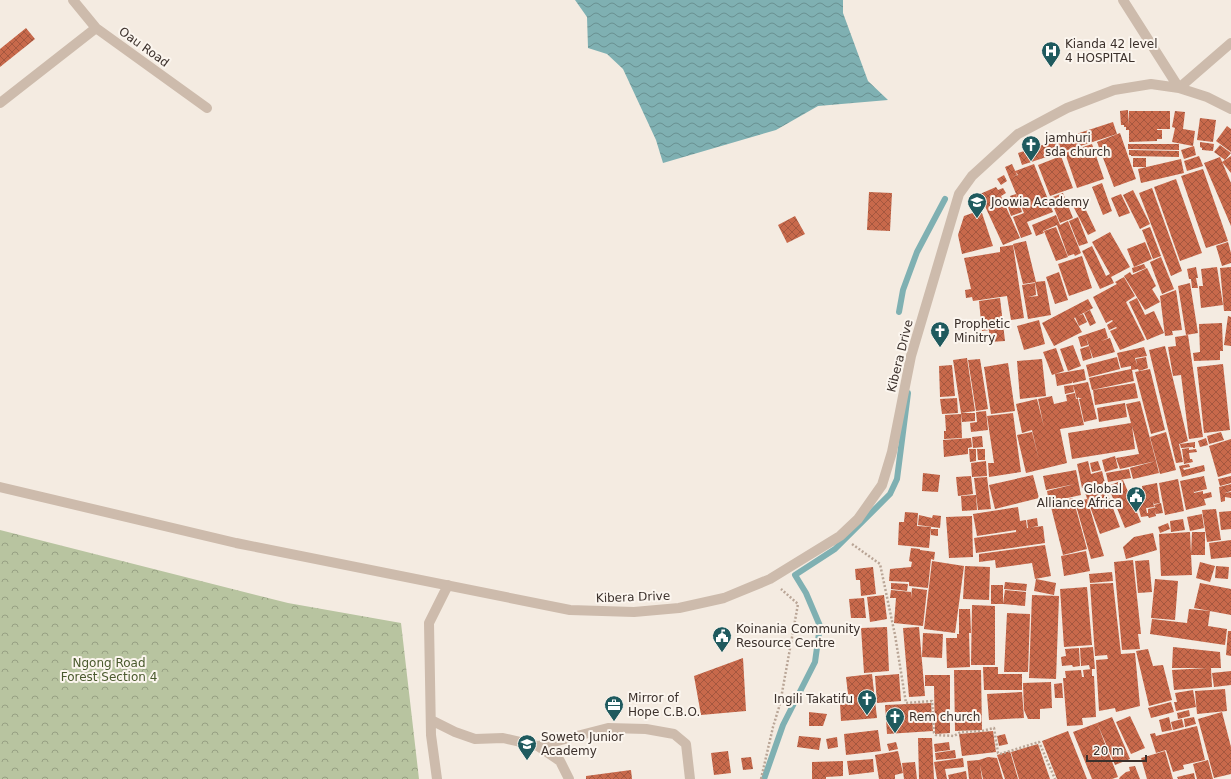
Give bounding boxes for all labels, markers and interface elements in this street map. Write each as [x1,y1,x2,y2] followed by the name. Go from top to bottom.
[116,24,172,70] street label: Oau Road
[1065,37,1158,65] place label: Kianda 42 level 4 HOSPITAL
[1040,40,1062,68] hospital icon: Kianda 42 level 4 HOSPITAL
[1044,131,1111,159] place label: jamhuri sda church
[1020,134,1042,162] church icon: jamhuri sda church
[966,191,988,219] school or university icon: Joowia Academy
[990,195,1089,209] place label: Joowia Academy
[954,317,1010,345] place label: Prophetic Minitry
[884,318,916,394] street label: Kibera Drive
[929,320,951,348] church icon: Prophetic Minitry
[1037,482,1122,510] place label: Global Alliance Africa
[1125,485,1147,513] public building icon: Global Alliance Africa
[596,589,670,605] street label: Kibera Drive
[736,622,860,650] place label: Koinania Community Resource Centre
[711,625,733,653] public building icon: Koinania Community Resource Centre
[61,656,157,684] park label: Ngong Road Forest Section 4
[856,688,878,716] church icon: Ingili Takatifu
[628,691,700,719] place label: Mirror of Hope C.B.O.
[774,692,853,706] place label: Ingili Takatifu
[603,694,625,722] office icon: Mirror of Hope C.B.O.
[884,706,906,734] church icon: Rem church
[909,710,980,724] place label: Rem church
[541,730,623,758] place label: Soweto Junior Academy
[516,733,538,761] school or university icon: Soweto Junior Academy
[1087,737,1146,763] scale bar
[1093,744,1124,758] text: 20 m

